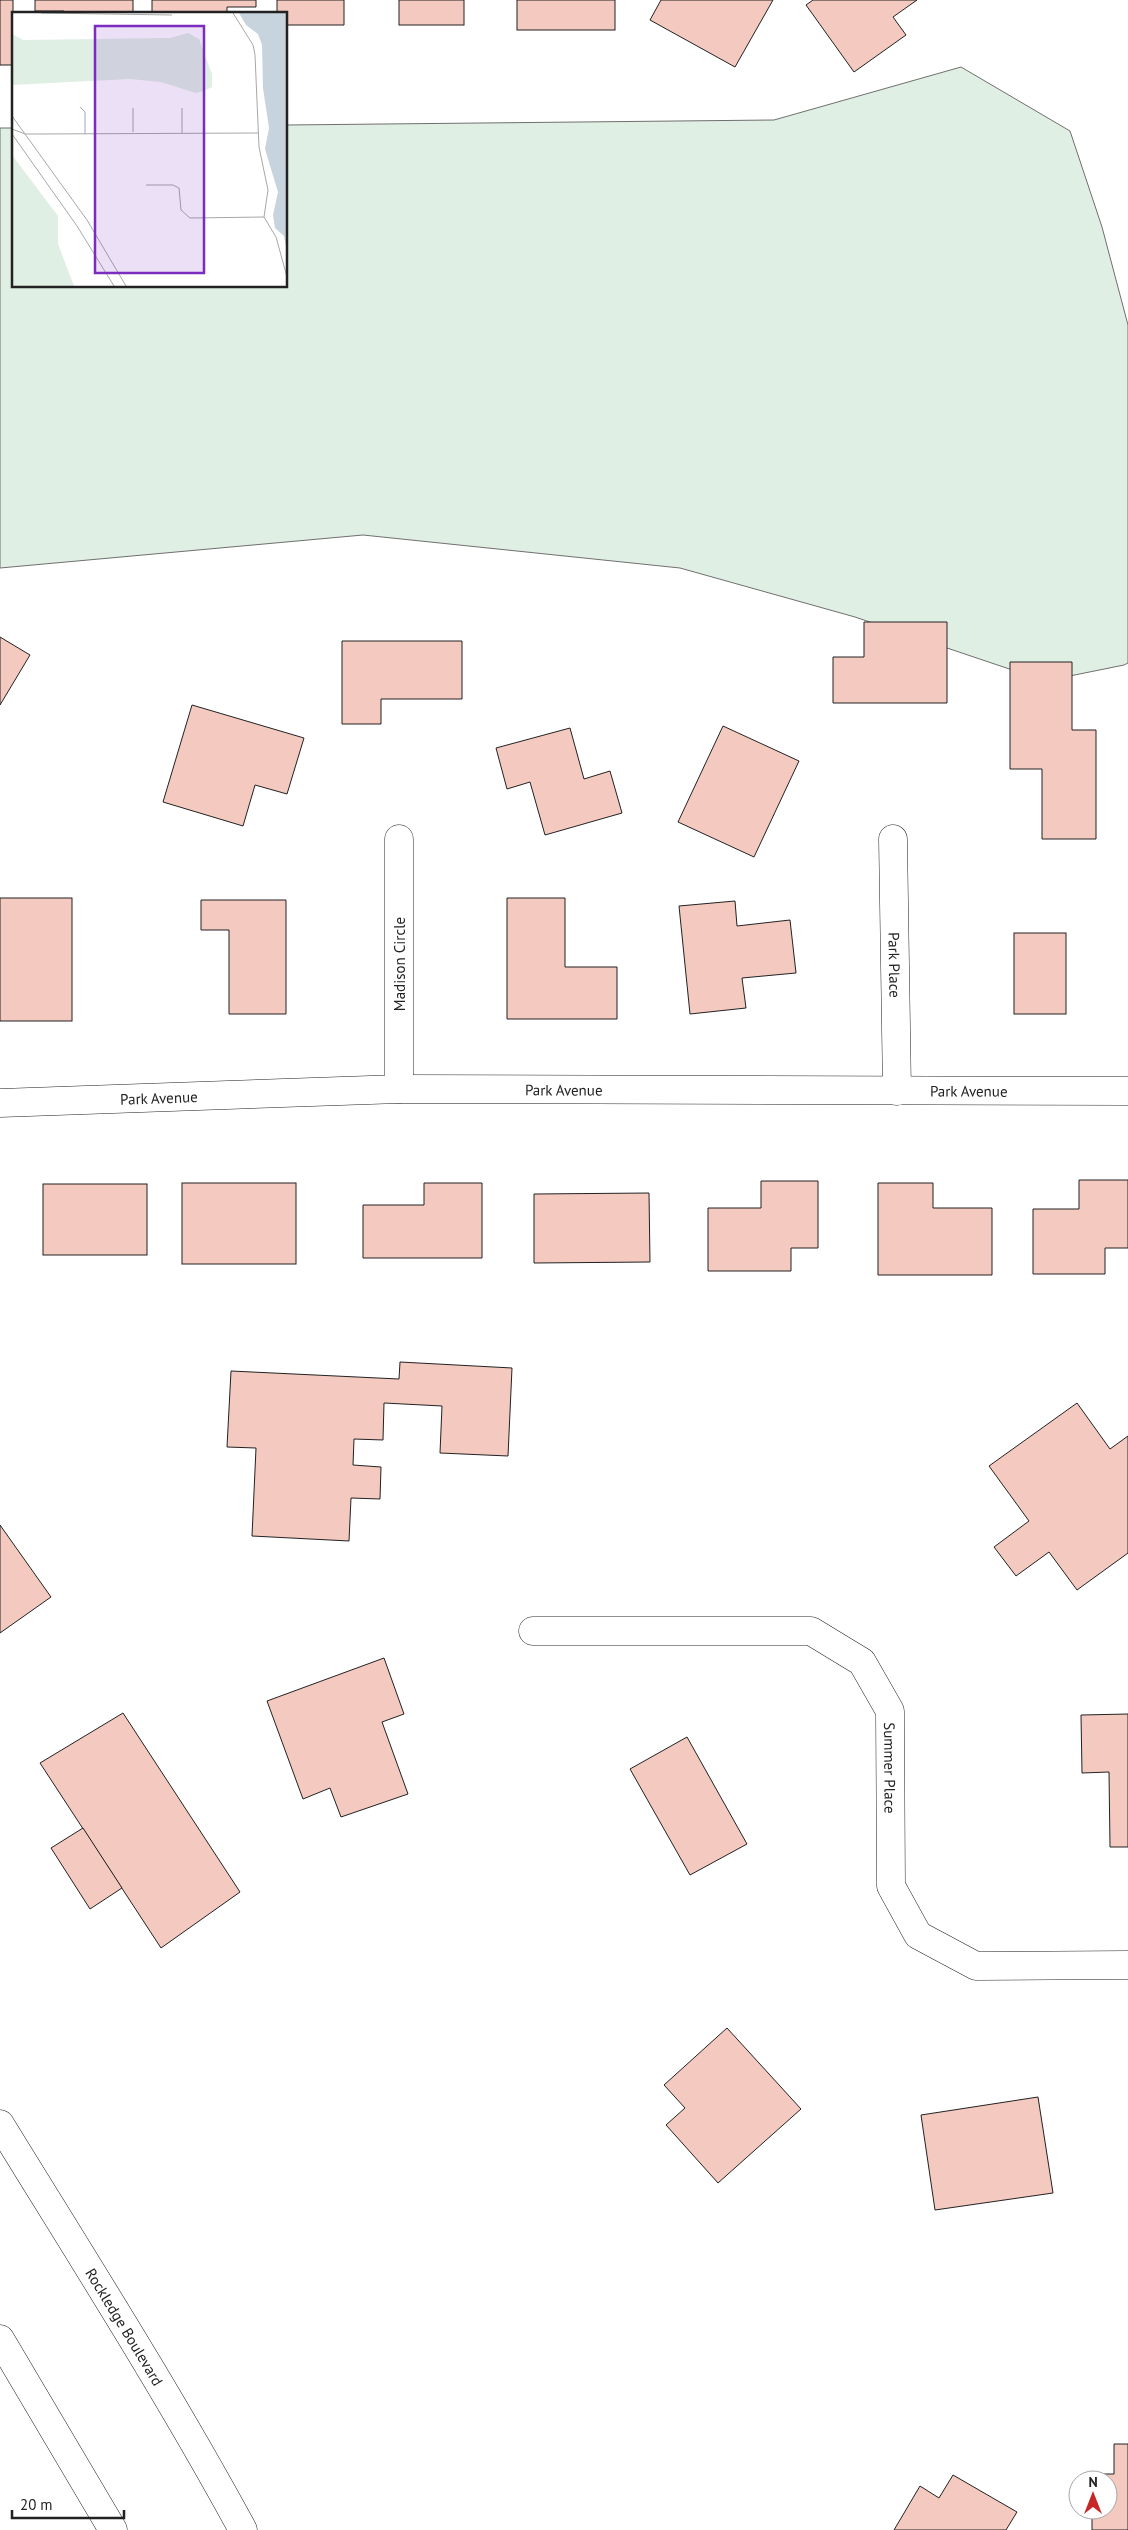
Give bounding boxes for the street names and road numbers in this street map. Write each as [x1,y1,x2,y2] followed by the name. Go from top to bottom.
[390,917,409,1011] street label: Madison Circle
[885,932,905,998] street label: Park Place
[525,1080,603,1099] street label: Park Avenue
[930,1081,1008,1100] street label: Park Avenue
[120,1087,198,1108] street label: Park Avenue
[881,1722,900,1814] street label: Summer Place
[82,2264,168,2389] street label: Rockledge Boulevard

